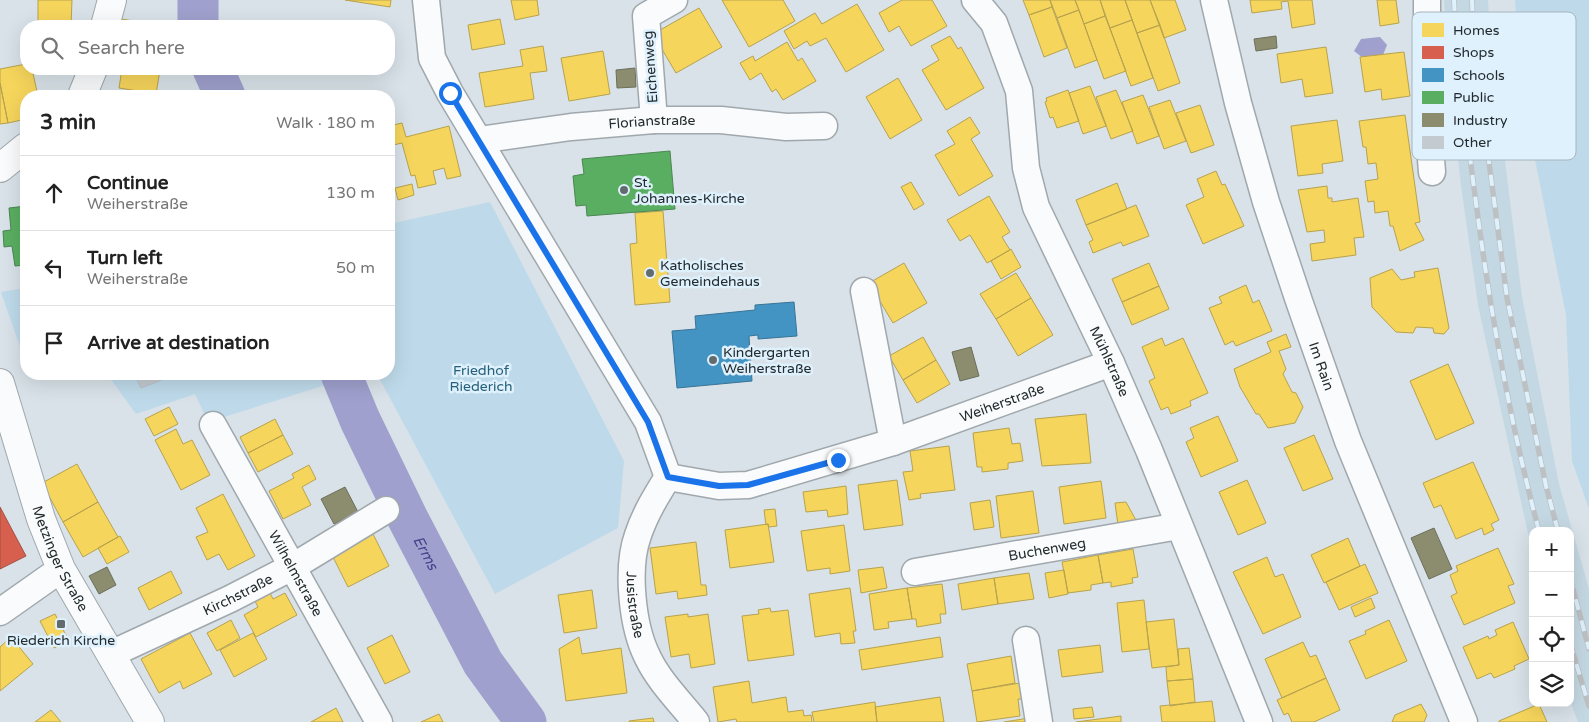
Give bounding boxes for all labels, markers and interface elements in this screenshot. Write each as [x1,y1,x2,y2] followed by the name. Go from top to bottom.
[1412,12,1576,160] legend
[20,20,395,75] search box
[1453,22,1500,39] text: Homes
[639,30,662,104] street label: Eichenweg
[38,34,66,62] icon: search
[78,37,185,59] text: Search here
[1453,44,1494,61] text: Shops
[1453,67,1505,84] text: Schools
[439,82,462,105] route start
[1453,89,1494,106] text: Public
[40,110,96,135] text: 3 min
[608,112,696,133] street label: Florianstraße
[1453,112,1508,129] text: Industry
[276,113,375,133] text: Walk · 180 m
[1453,134,1492,151] text: Other
[87,172,169,194] text: Continue
[634,174,745,207] place label: St. Johannes-Kirche
[40,179,68,207] icon: ahead
[326,183,375,203] text: 130 m
[618,184,630,196] marker: St. Johannes-Kirche
[87,194,188,214] text: Weiherstraße
[87,247,163,269] text: Turn left
[40,254,68,282] icon: left
[660,257,760,290] place label: Katholisches Gemeindehaus
[336,258,375,278] text: 50 m
[644,267,656,279] marker: Katholisches Gemeindehaus
[87,269,188,289] text: Weiherstraße
[1086,324,1133,400] street label: Mühlstraße
[40,329,68,357] icon: arrive
[87,332,270,354] text: Arrive at destination
[1305,340,1338,393] street label: Im Rain
[723,344,811,377] place label: Kindergarten Weiherstraße
[707,354,719,366] marker: Kindergarten Weiherstraße
[450,362,512,395] park label: Friedhof Riederich
[958,380,1047,426] street label: Weiherstraße
[827,449,850,472] route end
[28,504,92,615] street label: Metzinger Straße
[1529,527,1574,707] map controls
[1529,527,1574,572] button: +
[265,528,326,620] street label: Wilhelmstraße
[409,533,443,575] water label: Erms
[1007,534,1087,565] street label: Buchenweg
[200,570,276,619] street label: Kirchstraße
[623,571,648,640] street label: Jusistraße
[1529,572,1574,617] button: −
[1529,617,1574,662] button: locate
[55,618,67,630] marker: Riederich Kirche
[7,632,115,649] place label: Riederich Kirche
[1529,662,1574,707] button: layers

